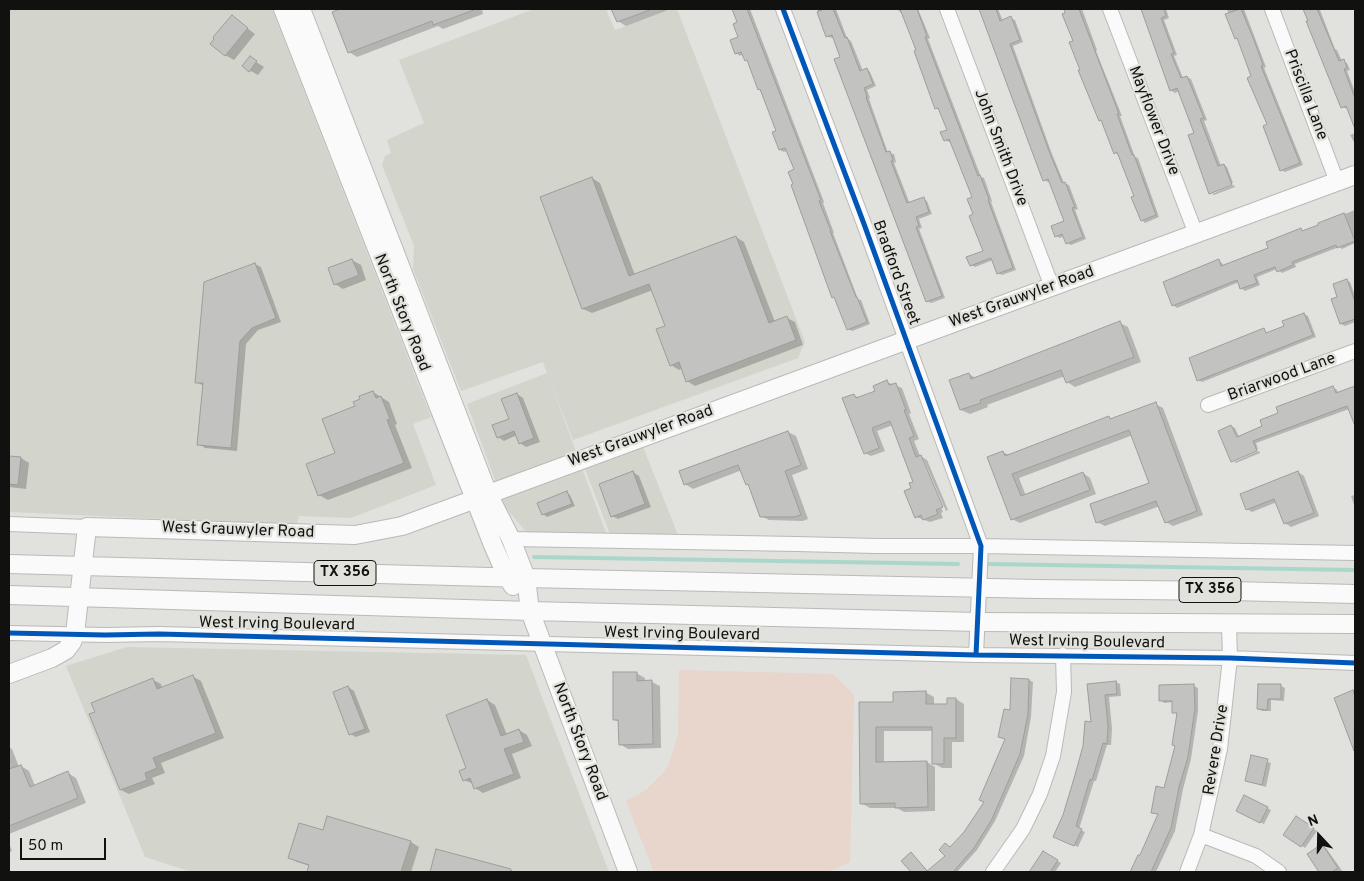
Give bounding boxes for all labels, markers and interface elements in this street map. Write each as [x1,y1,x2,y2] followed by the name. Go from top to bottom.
[1279,47,1331,143] street label: Priscilla Lane
[1123,64,1183,178] street label: Mayflower Drive
[969,87,1031,209] street label: John Smith Drive
[867,218,923,328] street label: Bradford Street
[369,251,433,375] street label: North Story Road
[947,263,1097,333] street label: West Grauwyler Road
[1225,350,1339,406] street label: Briarwood Lane
[566,402,716,472] street label: West Grauwyler Road
[161,519,315,543] street label: West Grauwyler Road
[314,560,376,586] road number: TX 356
[1179,578,1241,602] road number: TX 356
[199,614,355,636] street label: West Irving Boulevard
[604,624,760,646] street label: West Irving Boulevard
[1009,632,1165,654] street label: West Irving Boulevard
[548,680,610,804] street label: North Story Road
[1200,703,1234,797] street label: Revere Drive
[1294,811,1344,861] north arrow
[1306,812,1321,831] text: N
[22,828,109,860] scale bar
[28,837,63,856] text: 50 m

